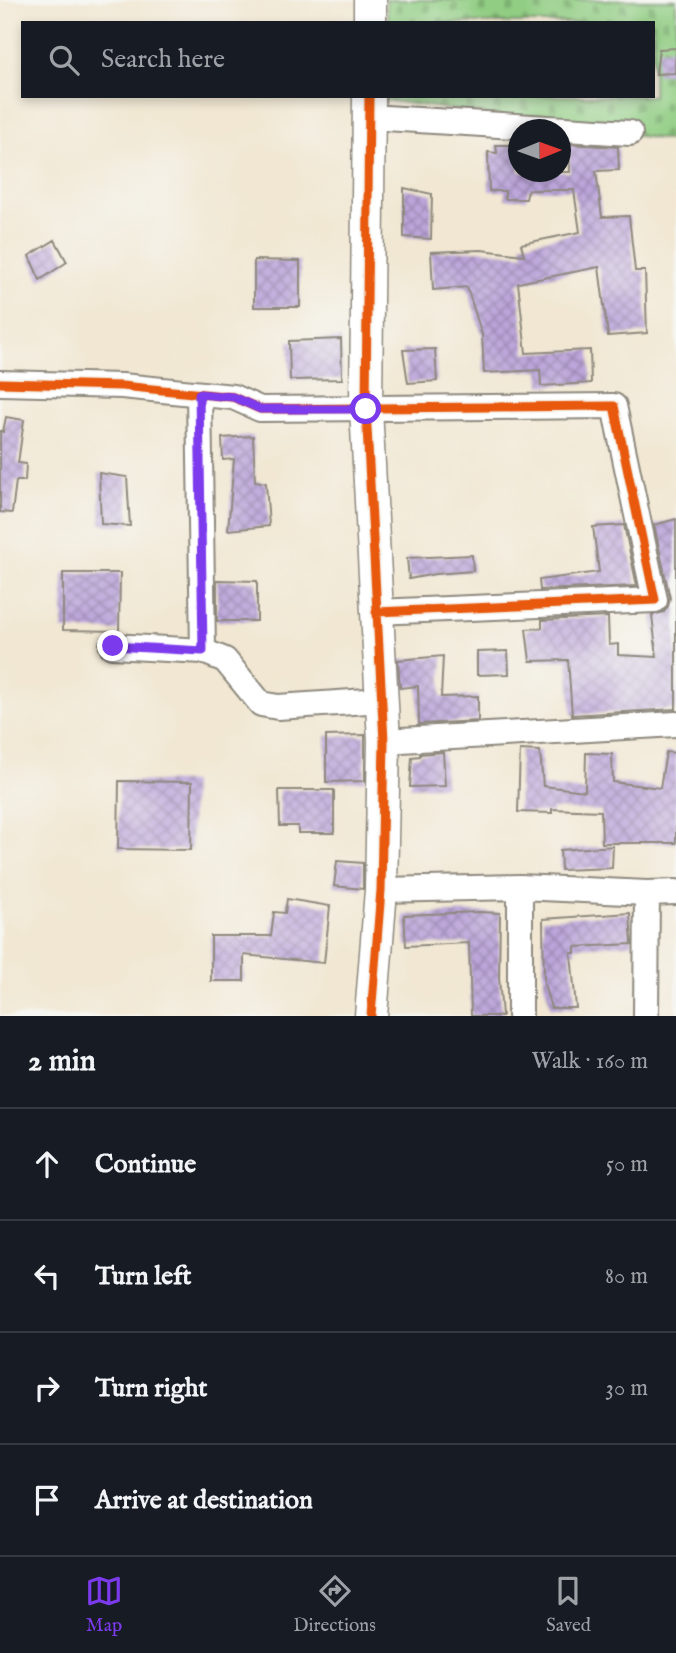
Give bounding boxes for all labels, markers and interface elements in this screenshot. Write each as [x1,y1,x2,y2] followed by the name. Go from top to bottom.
[21,21,655,98] search box
[45,41,83,79] icon: search
[101,43,225,76] text: Search here
[508,119,571,182] north arrow
[350,393,381,424] route start
[97,630,128,661] route end
[28,1043,96,1081] text: 2 min
[531,1047,648,1076] text: Walk · 160 m
[28,1145,66,1183] icon: ahead
[95,1148,196,1181] text: Continue
[606,1150,648,1179] text: 50 m
[28,1257,66,1295] icon: left
[95,1260,192,1293] text: Turn left
[605,1262,648,1291] text: 80 m
[28,1369,66,1407] icon: right
[95,1372,208,1405] text: Turn right
[605,1374,648,1403] text: 30 m
[28,1481,66,1519] icon: arrive
[95,1484,313,1517] text: Arrive at destination
[85,1572,123,1638] tab: Map
[293,1572,376,1638] tab: Directions
[546,1572,591,1638] tab: Saved

